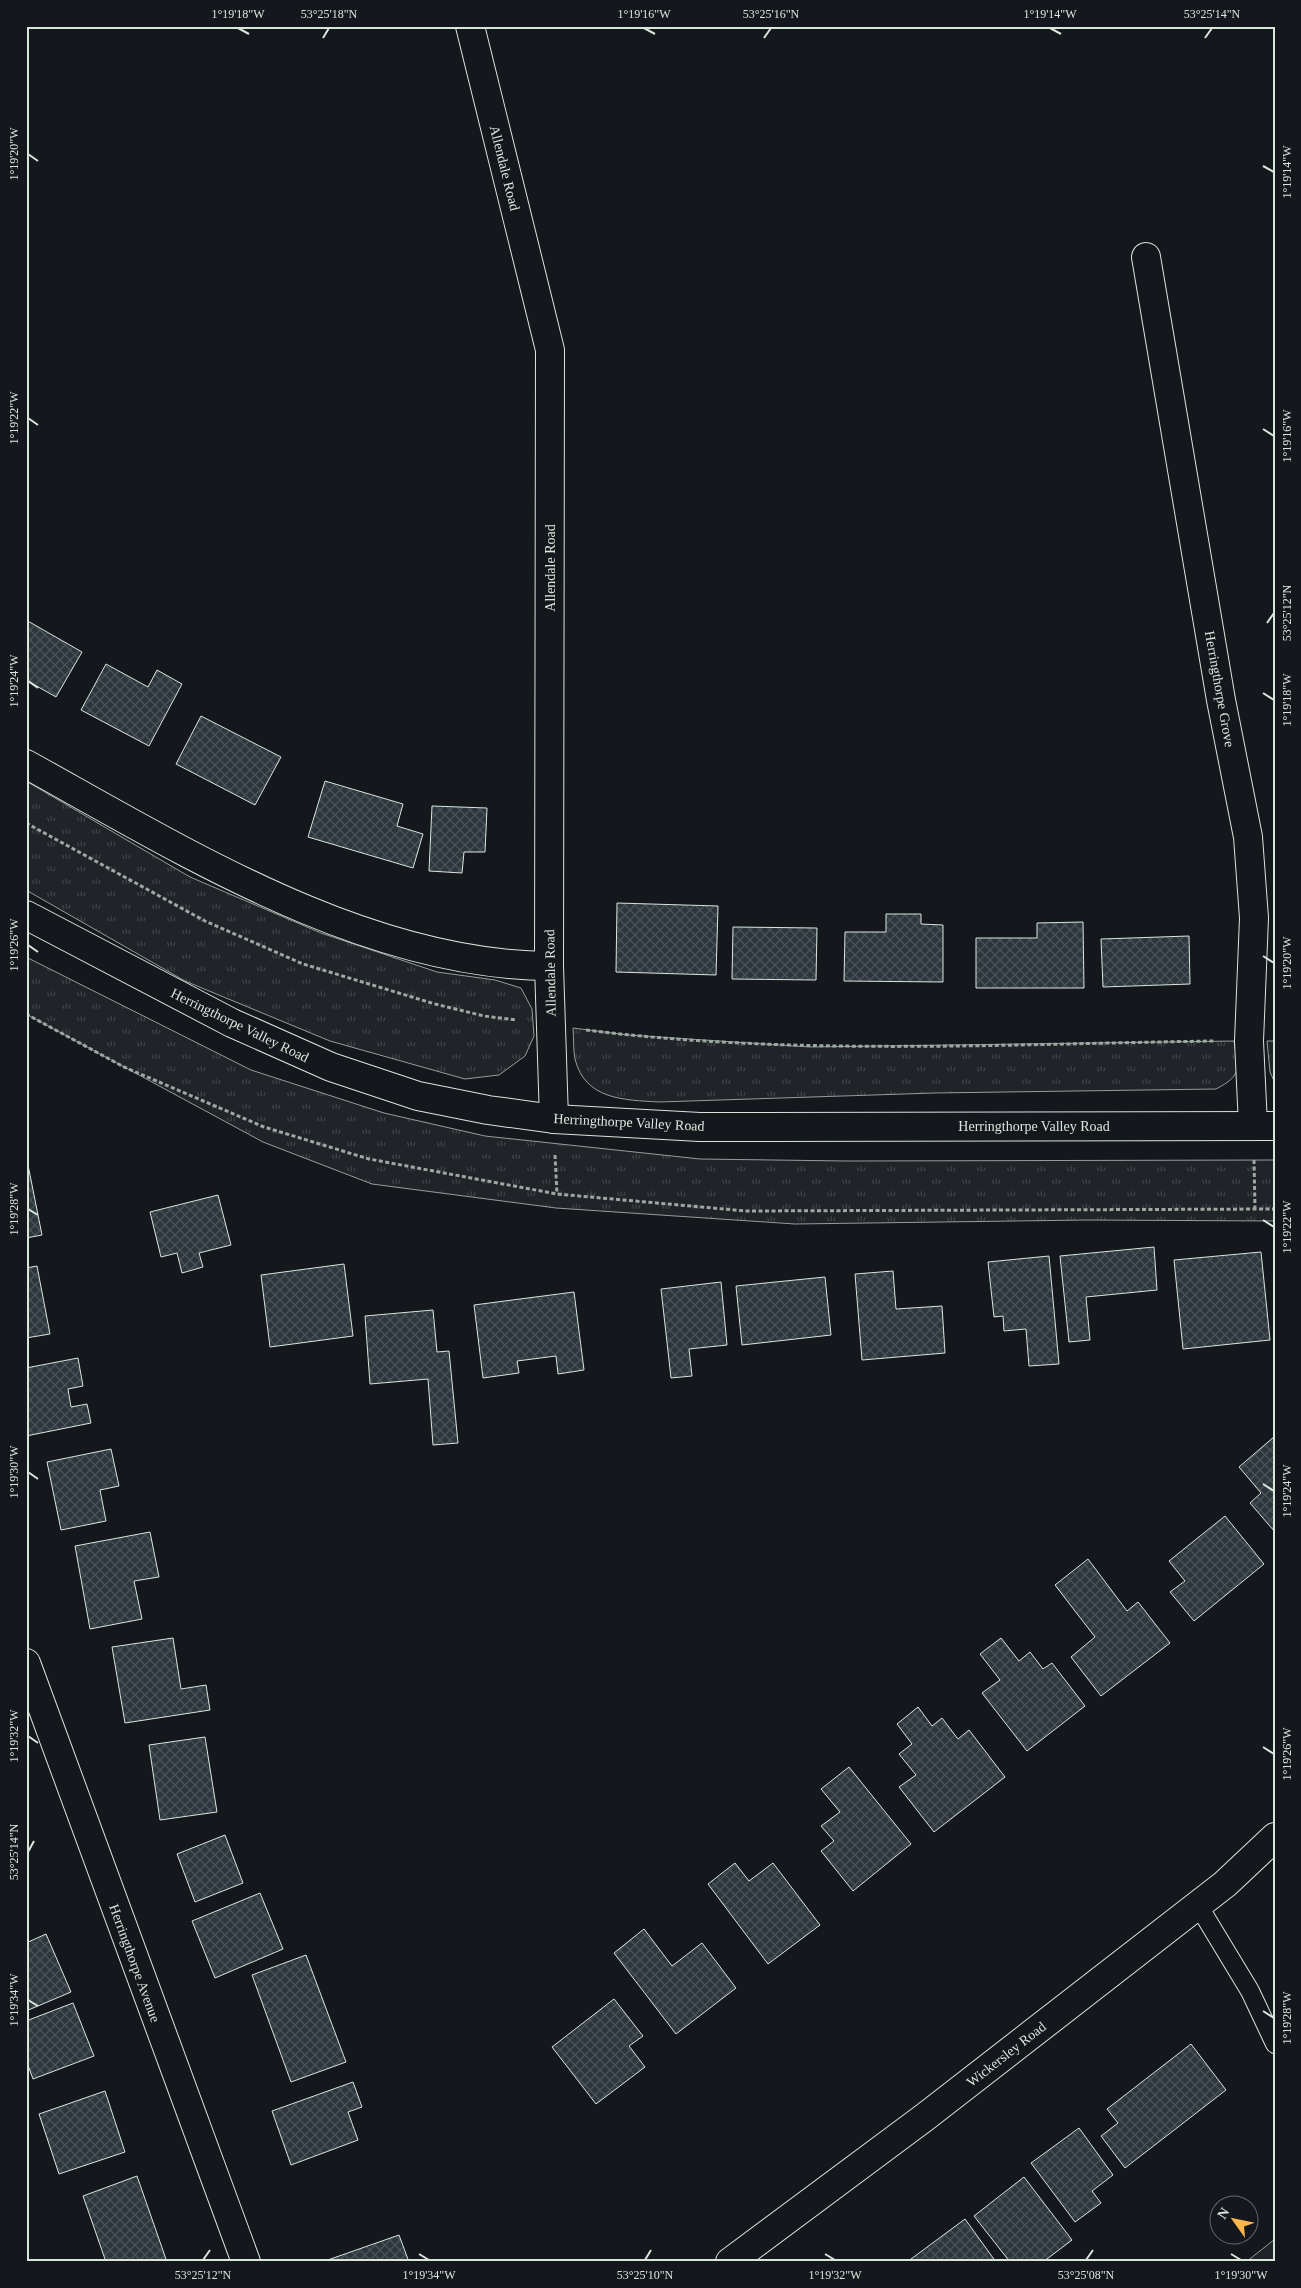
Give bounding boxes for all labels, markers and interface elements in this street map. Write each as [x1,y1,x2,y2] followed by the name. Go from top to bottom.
[211,7,265,21] text: 1°19'18"W
[301,7,358,21] text: 53°25'18"N
[617,7,671,21] text: 1°19'16"W
[743,7,800,21] text: 53°25'16"N
[1023,7,1077,21] text: 1°19'14"W
[1184,7,1241,21] text: 53°25'14"N
[487,124,522,212] street label: Allendale Road
[7,127,21,181] text: 1°19'20"W
[1280,145,1294,199] text: 1°19'14"W
[7,391,21,445] text: 1°19'22"W
[1280,409,1294,463] text: 1°19'16"W
[543,524,558,612] street label: Allendale Road
[1280,584,1294,641] text: 53°25'12"N
[1202,630,1237,748] street label: Herringthorpe Grove
[7,654,21,708] text: 1°19'24"W
[1280,673,1294,727] text: 1°19'18"W
[7,918,21,972] text: 1°19'26"W
[542,929,559,1017] street label: Allendale Road
[1280,936,1294,990] text: 1°19'20"W
[168,986,311,1065] street label: Herringthorpe Valley Road
[553,1111,705,1134] street label: Herringthorpe Valley Road
[958,1119,1110,1134] street label: Herringthorpe Valley Road
[7,1182,21,1236] text: 1°19'28"W
[1280,1200,1294,1254] text: 1°19'22"W
[7,1445,21,1499] text: 1°19'30"W
[1280,1464,1294,1518] text: 1°19'24"W
[7,1709,21,1763] text: 1°19'32"W
[1280,1727,1294,1781] text: 1°19'26"W
[7,1823,21,1880] text: 53°25'14"N
[106,1902,163,2024] street label: Herringthorpe Avenue
[7,1973,21,2027] text: 1°19'34"W
[1280,1991,1294,2045] text: 1°19'28"W
[964,2019,1049,2090] street label: Wickersley Road
[1208,2196,1258,2246] north arrow
[1214,2205,1233,2222] text: N
[175,2268,232,2282] text: 53°25'12"N
[402,2268,456,2282] text: 1°19'34"W
[617,2268,674,2282] text: 53°25'10"N
[808,2268,862,2282] text: 1°19'32"W
[1058,2268,1115,2282] text: 53°25'08"N
[1214,2268,1268,2282] text: 1°19'30"W

